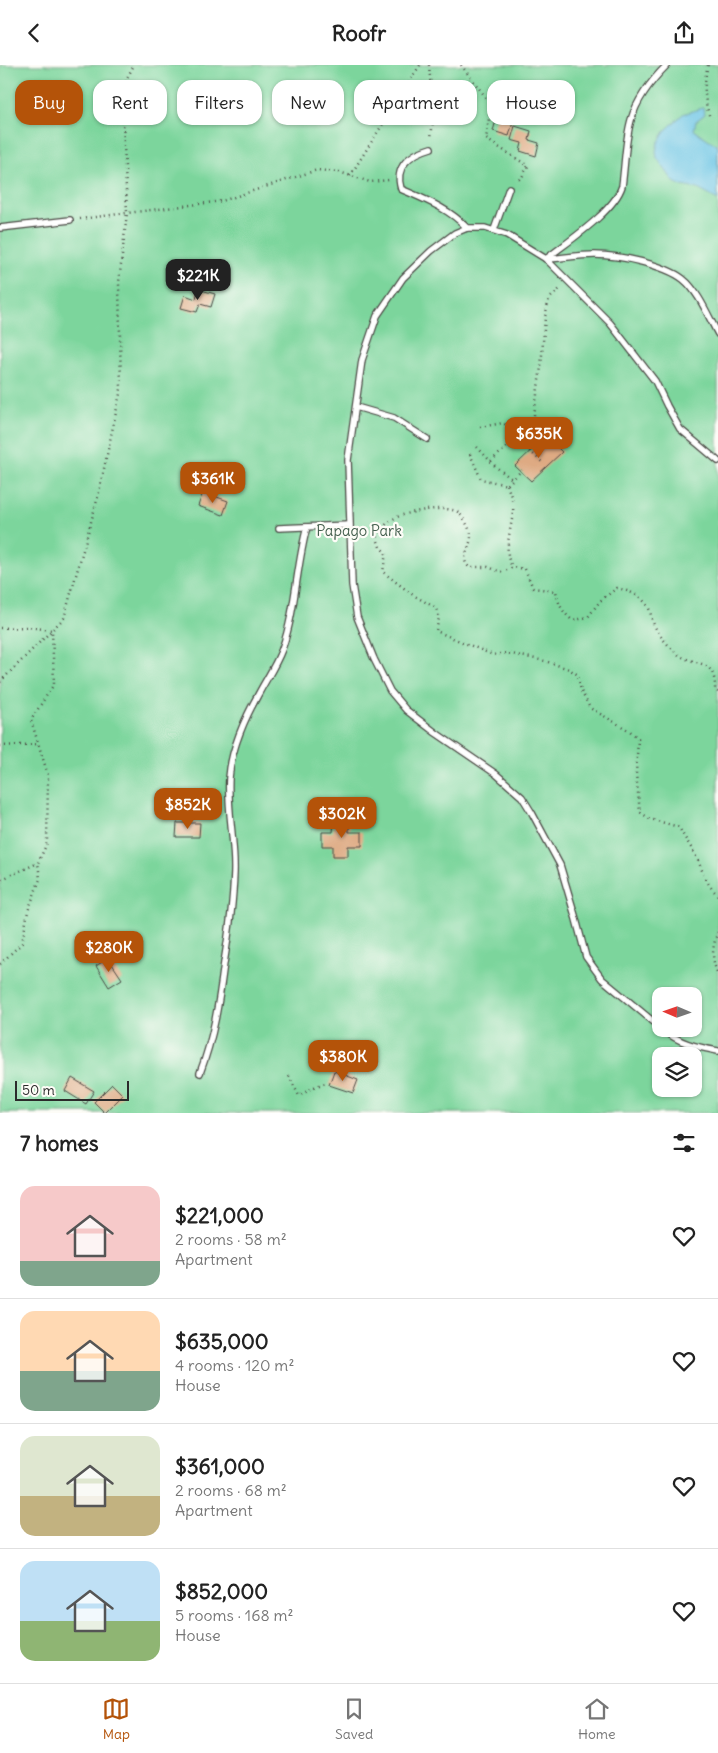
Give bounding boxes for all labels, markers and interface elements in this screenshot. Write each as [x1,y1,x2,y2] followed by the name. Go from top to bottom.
[20,19,48,47] icon: back
[332,19,386,47] text: Roofr
[670,19,698,47] icon: share
[15,80,83,125] chip: Buy
[93,80,167,125] chip: Rent
[177,80,262,125] chip: Filters
[272,80,344,125] chip: New
[354,80,477,125] chip: Apartment
[487,80,575,125] chip: House
[163,259,233,301] pin: $221K
[177,265,219,285] text: $221K
[504,417,574,459] pin: $635K
[516,423,562,443] text: $635K
[178,461,248,504] pin: $361K
[191,468,235,488] text: $361K
[316,521,402,540] park label: Papago Park
[153,787,223,830] pin: $852K
[165,794,211,814] text: $852K
[307,797,377,839] pin: $302K
[318,803,366,823] text: $302K
[74,931,144,973] pin: $280K
[85,937,133,957] text: $280K
[652,987,702,1037] north arrow
[652,987,702,1097] map controls
[308,1039,378,1082] pin: $380K
[319,1046,367,1066] text: $380K
[652,1047,702,1097] button: layers
[15,1078,129,1101] scale bar
[22,1081,55,1099] text: 50 m
[670,1129,698,1157] icon: filters
[20,1130,99,1157] text: 7 homes
[175,1202,264,1229] text: $221,000
[60,1206,120,1266] icon: home
[670,1222,698,1250] icon: heart
[175,1229,287,1249] text: 2 rooms · 58 m²
[175,1249,253,1269] text: Apartment
[175,1328,269,1355] text: $635,000
[60,1331,120,1391] icon: home
[670,1347,698,1375] icon: heart
[175,1355,294,1375] text: 4 rooms · 120 m²
[175,1375,221,1395] text: House
[175,1453,265,1480] text: $361,000
[60,1456,120,1516] icon: home
[670,1472,698,1500] icon: heart
[175,1480,287,1500] text: 2 rooms · 68 m²
[175,1500,253,1520] text: Apartment
[175,1578,268,1605] text: $852,000
[60,1581,120,1641] icon: home
[670,1597,698,1625] icon: heart
[175,1605,293,1625] text: 5 rooms · 168 m²
[175,1625,221,1645] text: House
[102,1695,130,1743] tab: Map
[335,1695,373,1743] tab: Saved
[578,1695,616,1743] tab: Home

